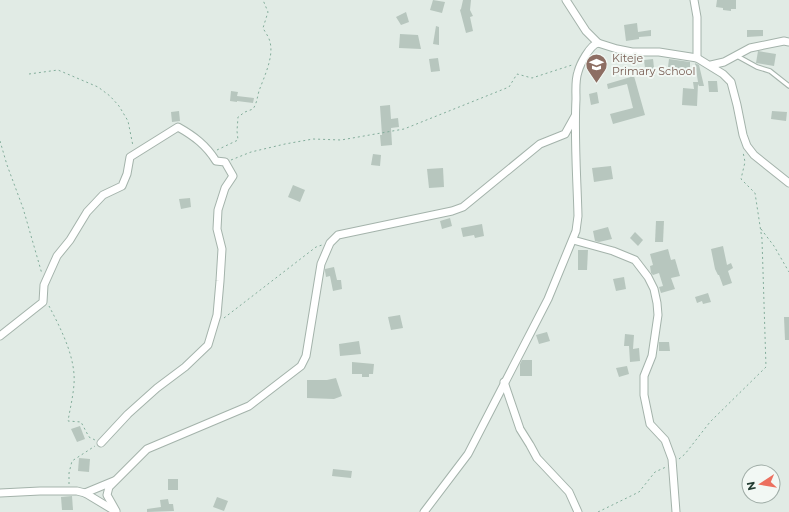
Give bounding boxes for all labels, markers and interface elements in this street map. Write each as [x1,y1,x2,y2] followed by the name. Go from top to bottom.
[583,51,609,84] school or university icon: Kiteje Primary School
[612,51,695,78] place label: Kiteje Primary School
[741,464,781,504] north arrow
[743,480,759,492] text: N

